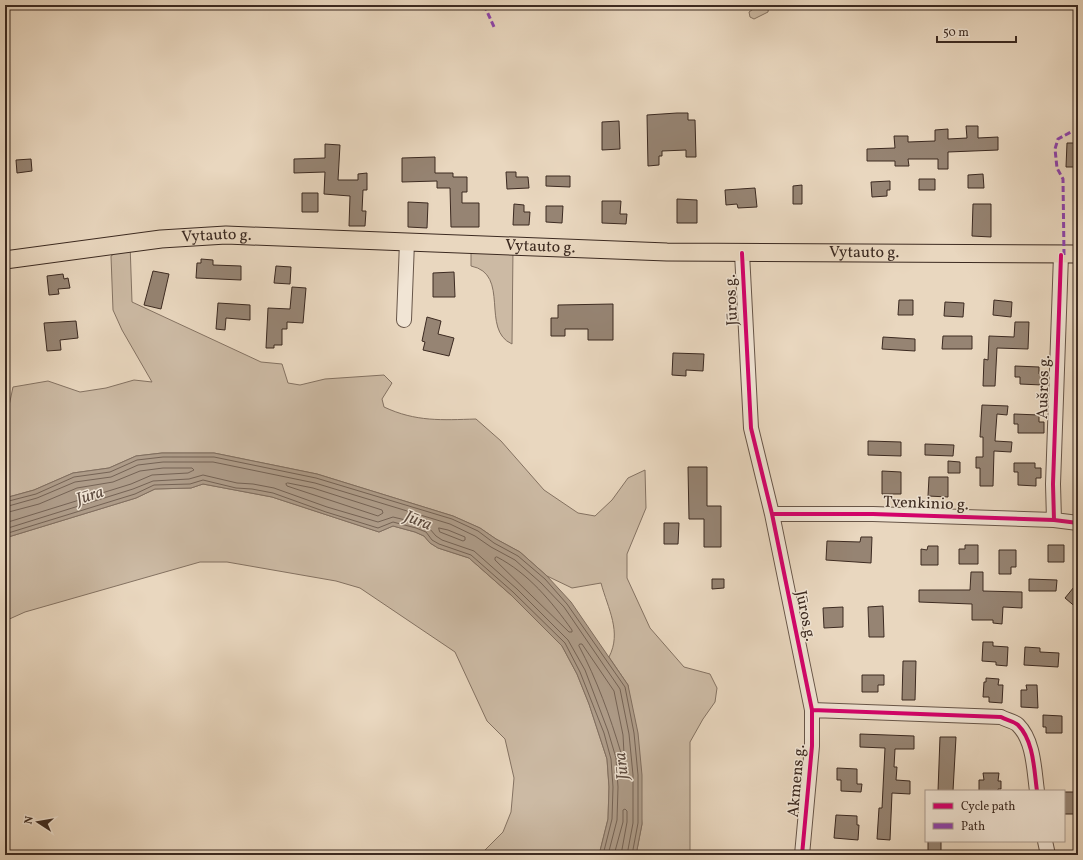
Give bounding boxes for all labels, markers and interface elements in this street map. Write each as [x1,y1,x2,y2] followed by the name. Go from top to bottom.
[937,18,1016,44] scale bar
[943,25,969,41] text: 50 m
[181,224,252,249] street label: Vytauto g.
[505,235,576,259] street label: Vytauto g.
[829,242,899,264] street label: Vytauto g.
[720,274,744,326] street label: Jūros g.
[1032,355,1056,419] street label: Aušros g.
[71,481,107,512] water label: Jūra
[883,492,969,516] street label: Tvenkinio g.
[399,505,435,537] water label: Jūra
[789,589,821,643] street label: Jūros g.
[783,744,811,818] street label: Akmens g.
[609,751,635,783] water label: Jūra
[925,790,1065,842] legend
[961,799,1016,815] text: Cycle path
[18,802,58,842] north arrow
[22,815,38,826] text: N
[961,819,985,835] text: Path

